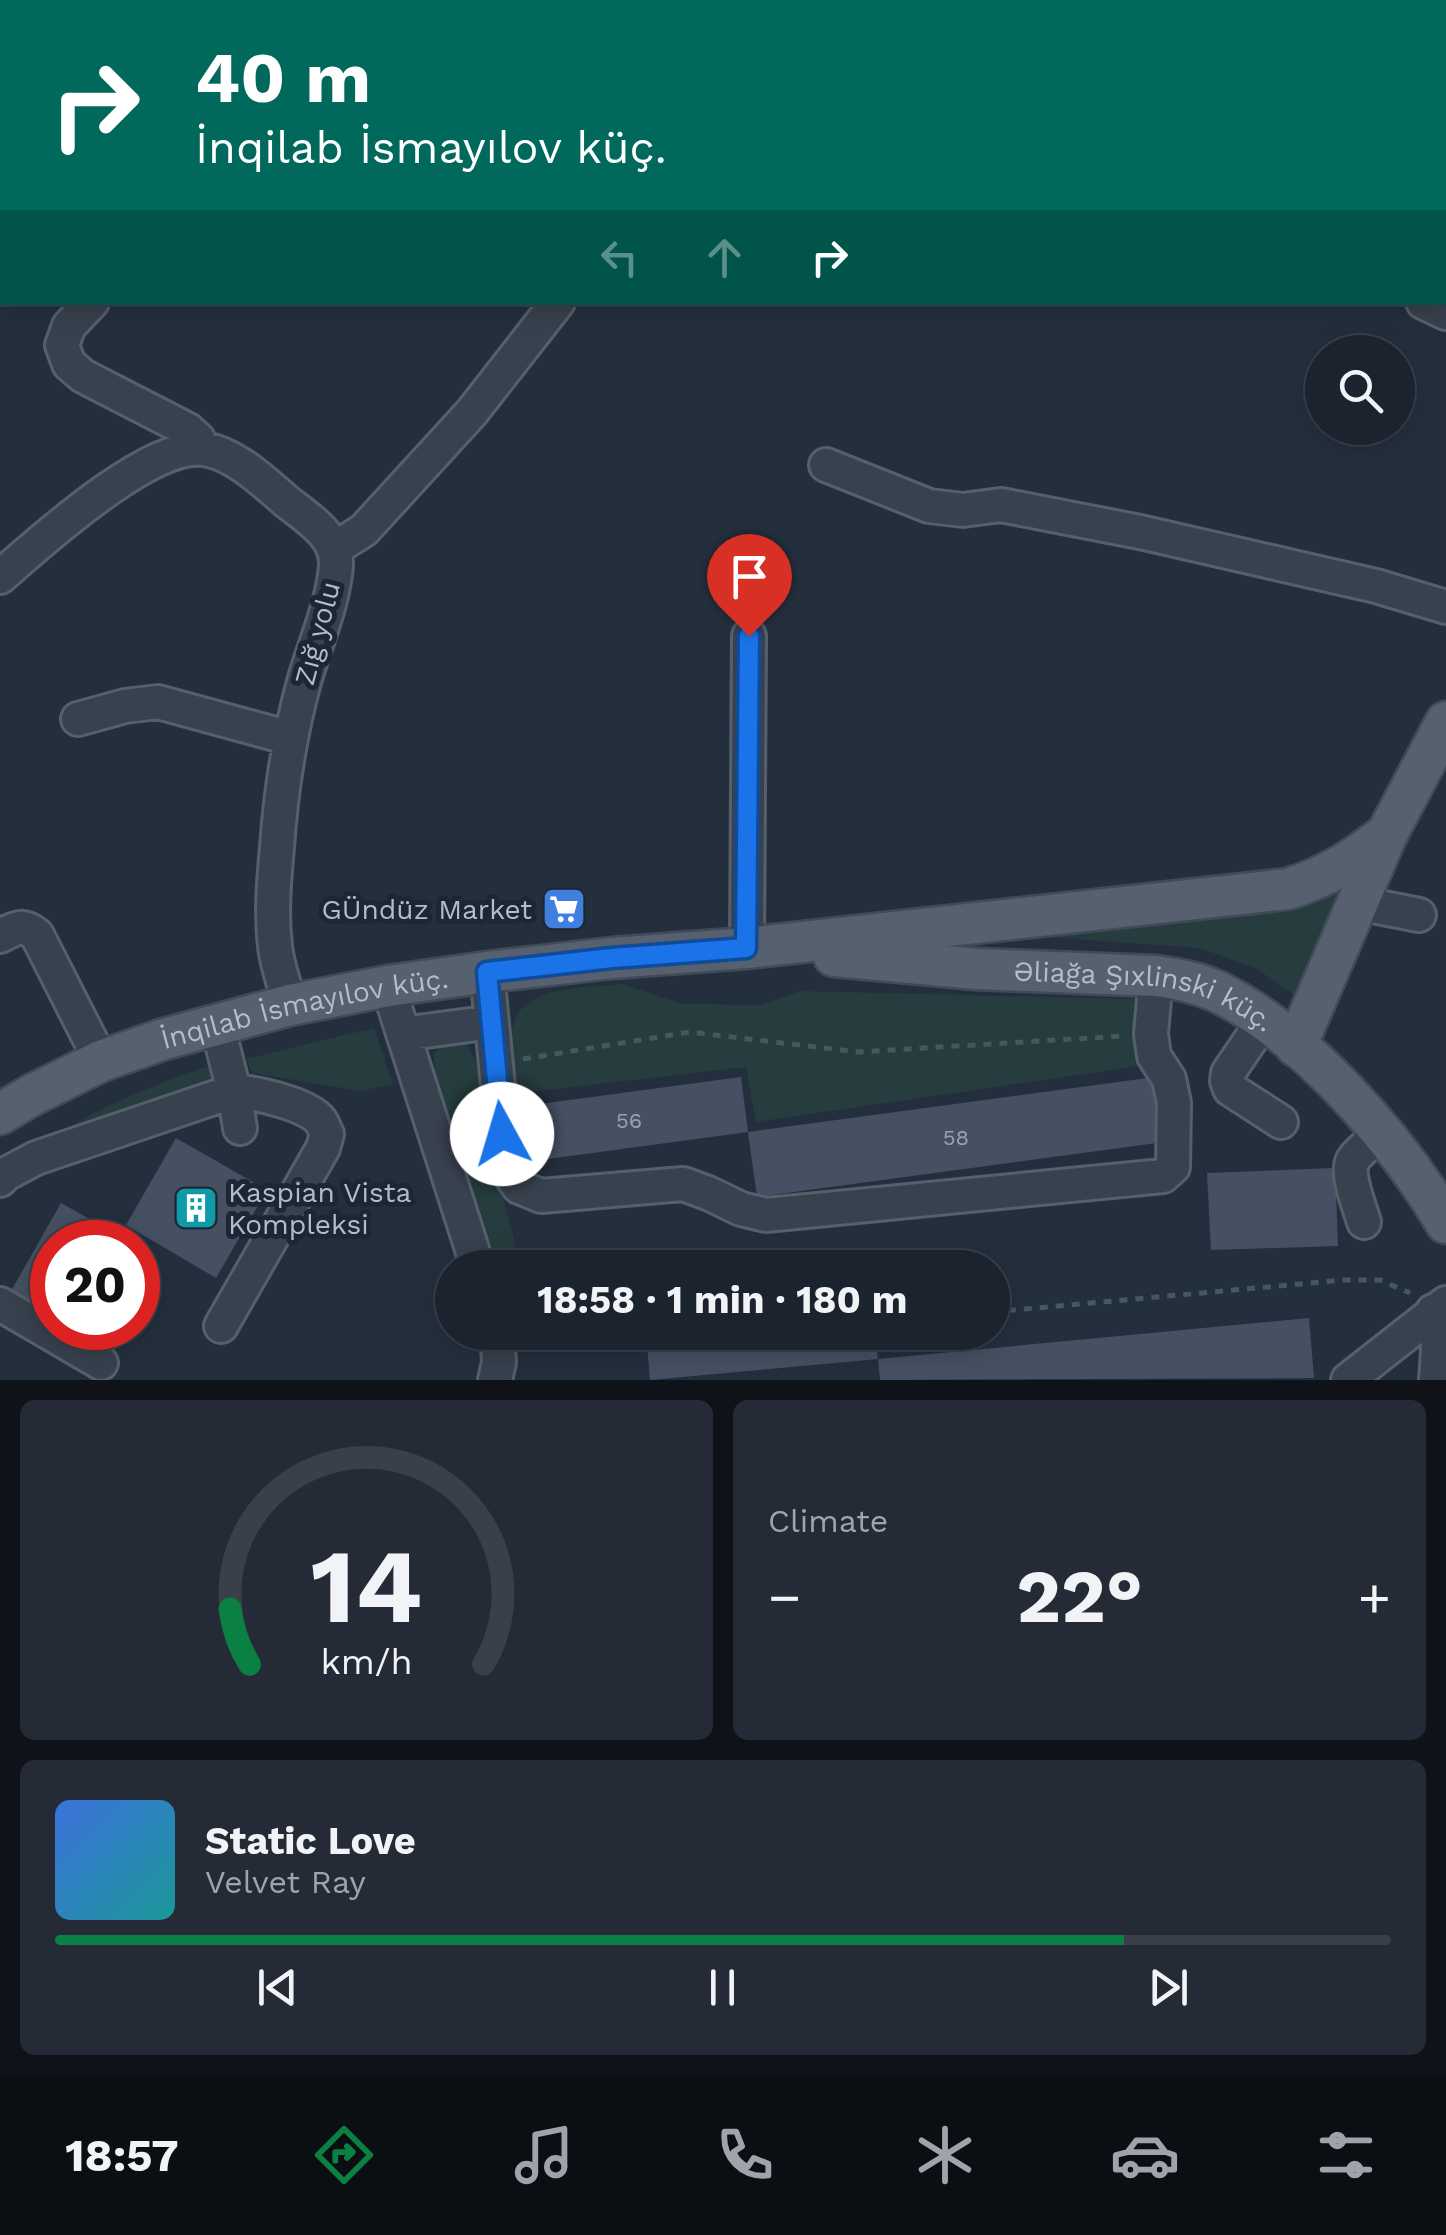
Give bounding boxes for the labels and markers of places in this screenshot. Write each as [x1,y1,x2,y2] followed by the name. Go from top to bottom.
[707,534,792,637] pin
[541,886,587,932] supermarket icon: GÜndüz Market
[322,893,532,926] place label: GÜndüz Market
[228,1176,411,1241] place label: Kaspian Vista Kompleksi
[173,1185,219,1231] building icon: Kaspian Vista Kompleksi

